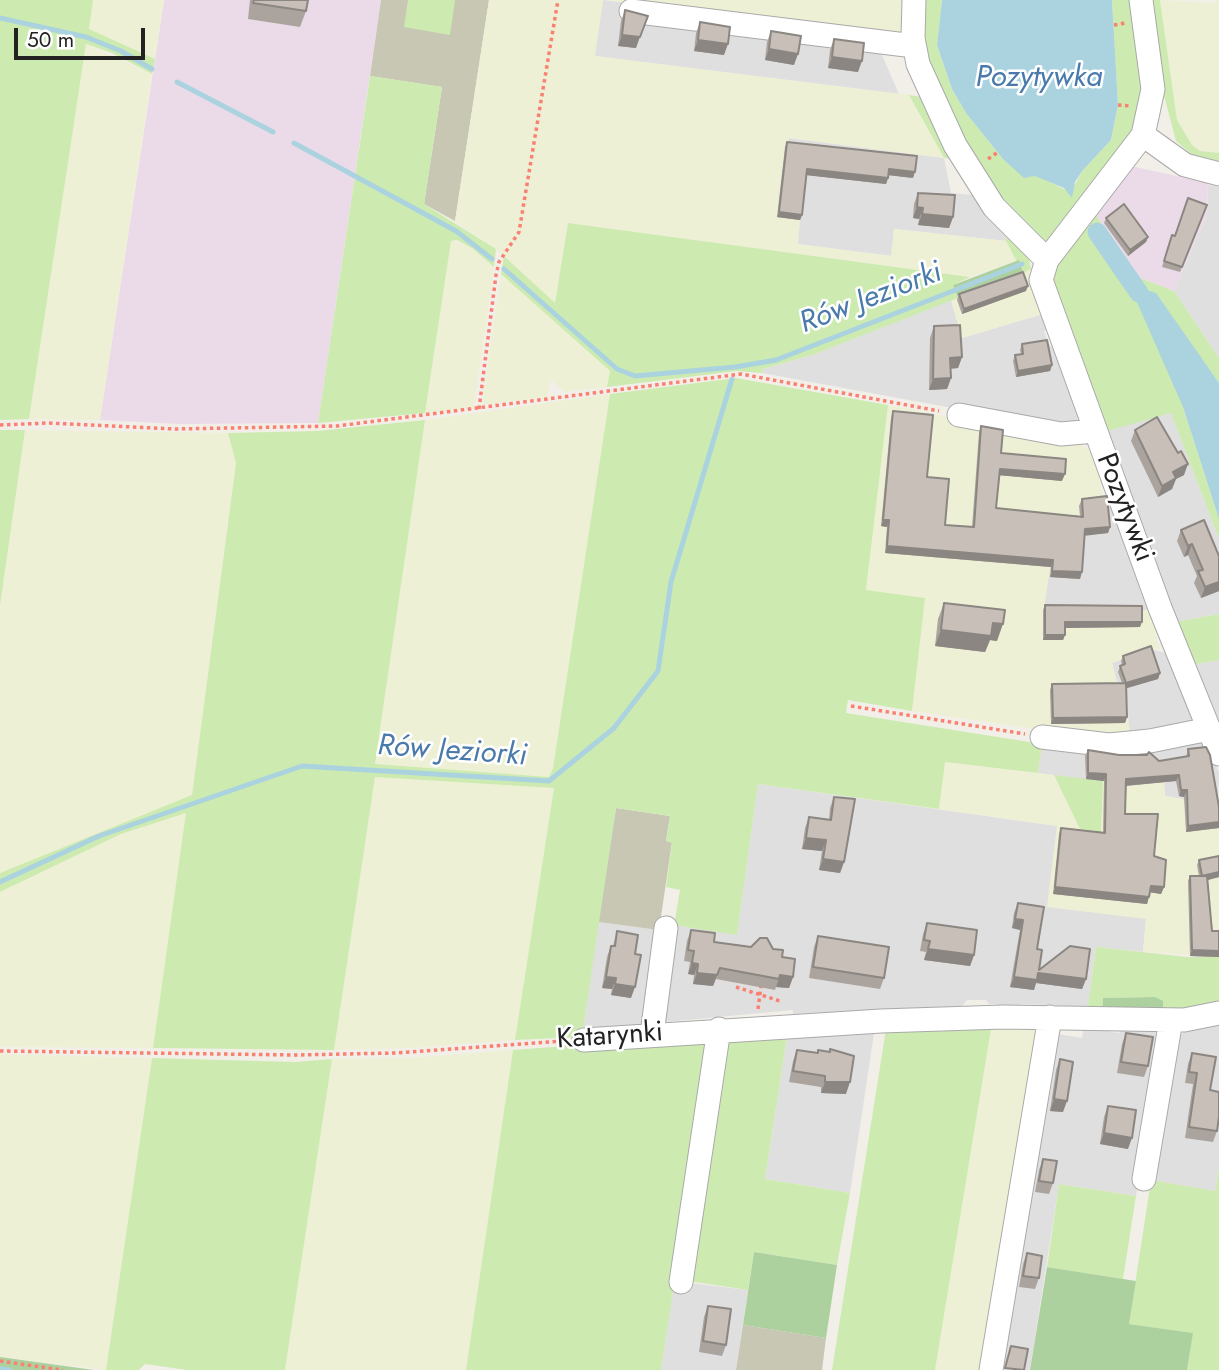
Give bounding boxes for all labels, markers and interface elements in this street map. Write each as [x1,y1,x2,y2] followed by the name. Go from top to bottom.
[18,14,149,58] scale bar
[27,25,74,55] text: 50 m
[975,61,1103,97] water label: Pozytywka
[795,255,947,343] water label: Rów Jeziorki
[1088,449,1160,567] street label: Pozytywki
[376,729,528,775] water label: Rów Jeziorki
[556,1017,664,1057] street label: Katarynki

